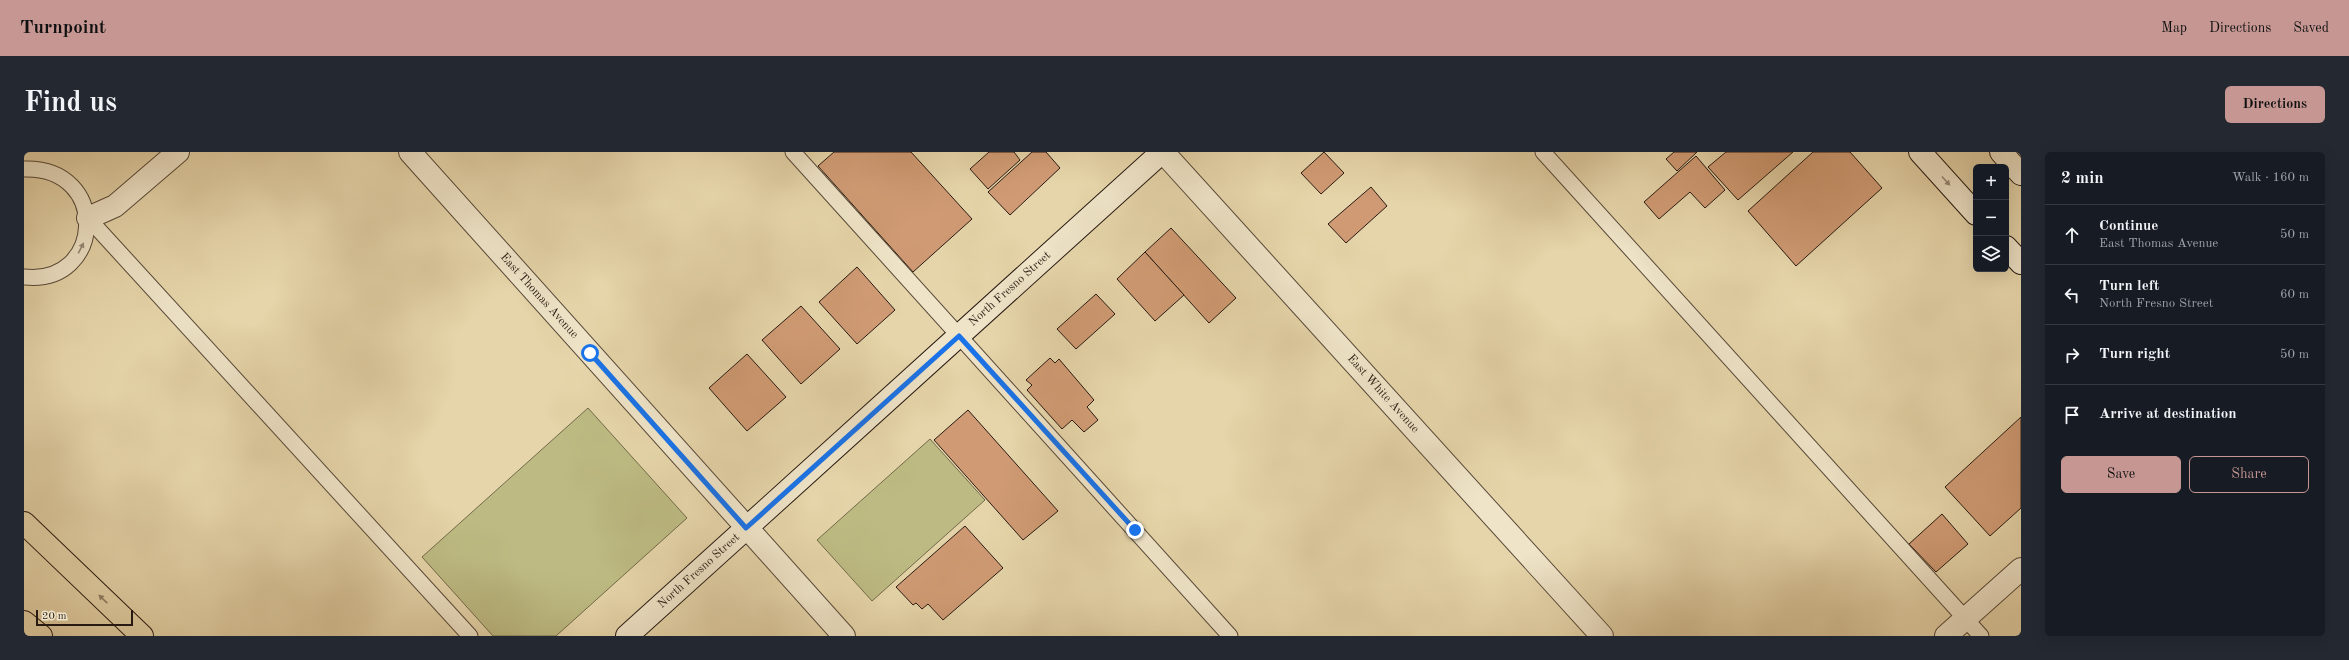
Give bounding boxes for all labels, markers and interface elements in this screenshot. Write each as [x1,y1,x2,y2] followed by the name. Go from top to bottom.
[20,19,106,38] text: Turnpoint
[2161,21,2187,35] text: Map
[2209,21,2271,35] text: Directions
[2293,21,2329,35] text: Saved
[2225,86,2325,123] button: Directions
[24,90,117,118] text: Find us
[1973,164,2009,272] map controls
[1973,164,2009,200] button: +
[2061,170,2104,187] text: 2 min
[2232,171,2309,184] text: Walk · 160 m
[1942,176,1951,186] one-way arrow
[1973,200,2009,236] button: −
[2099,219,2158,234] text: Continue
[2061,224,2083,246] icon: ahead
[2280,228,2309,241] text: 50 m
[1973,236,2009,272] button: layers
[2099,237,2218,250] text: East Thomas Avenue
[78,243,84,254] one-way arrow
[967,249,1053,329] street label: North Fresno Street
[498,251,581,341] street label: East Thomas Avenue
[2099,279,2159,294] text: Turn left
[2061,284,2083,306] icon: left
[2280,288,2309,301] text: 60 m
[2099,297,2213,310] text: North Fresno Street
[581,344,599,362] route start
[2061,344,2083,366] icon: right
[2099,347,2170,362] text: Turn right
[2280,348,2309,361] text: 50 m
[1345,353,1421,436] street label: East White Avenue
[2061,404,2083,426] icon: arrive
[2099,407,2237,422] text: Arrive at destination
[2061,456,2181,493] button: Save
[2189,456,2309,493] button: Share
[1126,521,1144,539] route end
[656,531,742,611] street label: North Fresno Street
[98,595,108,604] one-way arrow
[36,608,133,627] scale bar
[42,611,67,622] text: 20 m

